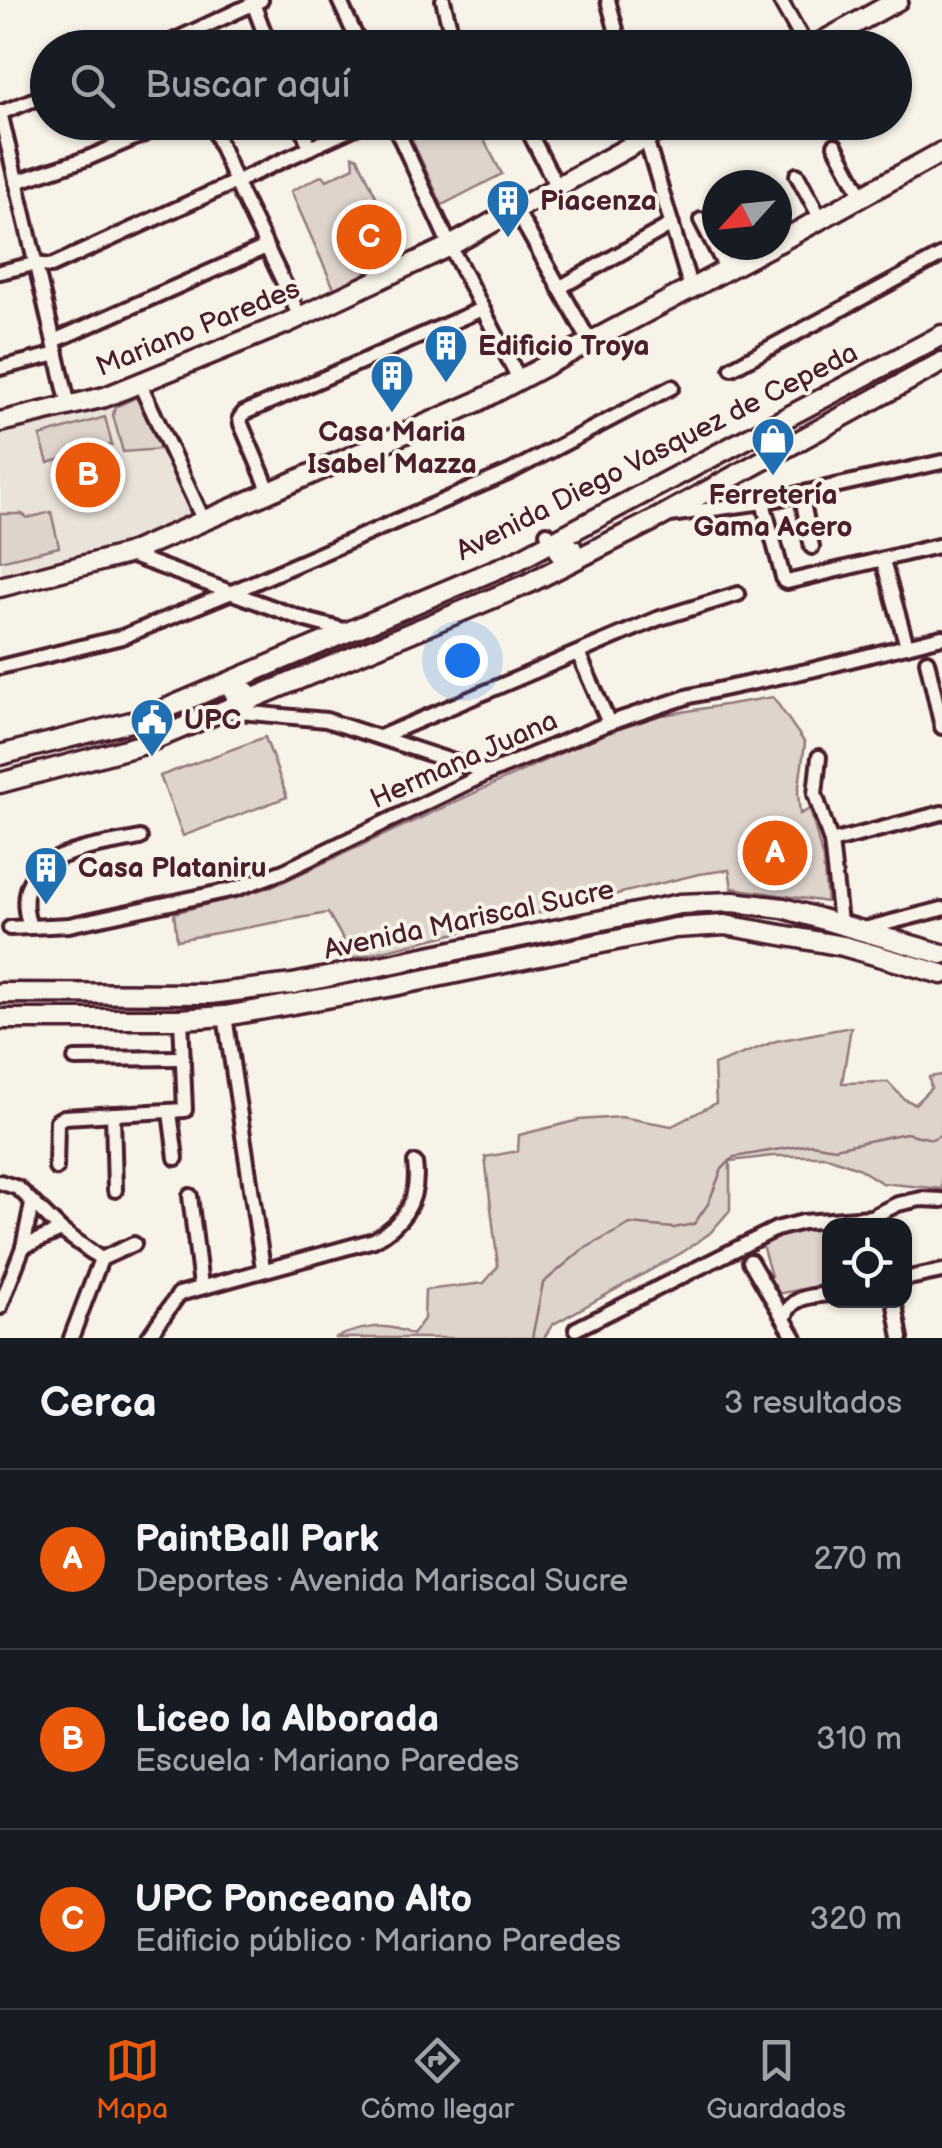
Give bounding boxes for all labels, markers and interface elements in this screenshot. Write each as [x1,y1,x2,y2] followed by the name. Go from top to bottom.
[30,30,912,140] search box
[65,58,120,113] icon: search
[145,63,351,108] text: Buscar aquí
[702,170,792,260] north arrow
[485,178,531,239] building icon: Piacenza
[540,185,657,218] place label: Piacenza
[336,200,402,274] pin: C
[91,272,305,384] street label: Mariano Paredes
[423,323,469,384] building icon: Edificio Troya
[478,330,650,363] place label: Edificio Troya
[451,336,863,568] street label: Avenida Diego Vasquez de Cepeda
[369,353,415,414] building icon: Casa Maria Isabel Mazza
[307,416,477,481] place label: Casa Maria Isabel Mazza
[750,416,796,477] shop icon: Ferretería Gama Acero
[56,438,120,512] pin: B
[693,479,853,544] place label: Ferretería Gama Acero
[437,635,488,686] your location
[129,697,175,758] public building icon: UPC
[184,704,241,737] place label: UPC
[365,704,563,816] street label: Hermana Juana
[742,816,808,890] pin: A
[23,845,69,906] building icon: Casa Plataniru
[78,852,266,885] place label: Casa Plataniru
[321,873,617,967] street label: Avenida Mariscal Sucre
[822,1218,912,1308] map controls
[822,1218,912,1308] button: locate
[40,1378,157,1429] text: Cerca
[724,1384,902,1423] text: 3 resultados
[135,1517,379,1562] text: PaintBall Park
[63,1540,82,1579] text: A
[813,1540,902,1579] text: 270 m
[135,1562,628,1601] text: Deportes · Avenida Mariscal Sucre
[135,1697,439,1742] text: Liceo la Alborada
[61,1720,84,1759] text: B
[816,1720,902,1759] text: 310 m
[135,1742,519,1781] text: Escuela · Mariano Paredes
[135,1877,472,1922] text: UPC Ponceano Alto
[61,1900,84,1939] text: C
[810,1900,902,1939] text: 320 m
[135,1922,621,1961] text: Edificio público · Mariano Paredes
[96,2033,168,2126] tab: Mapa
[360,2033,514,2126] tab: Cómo llegar
[706,2033,846,2126] tab: Guardados

